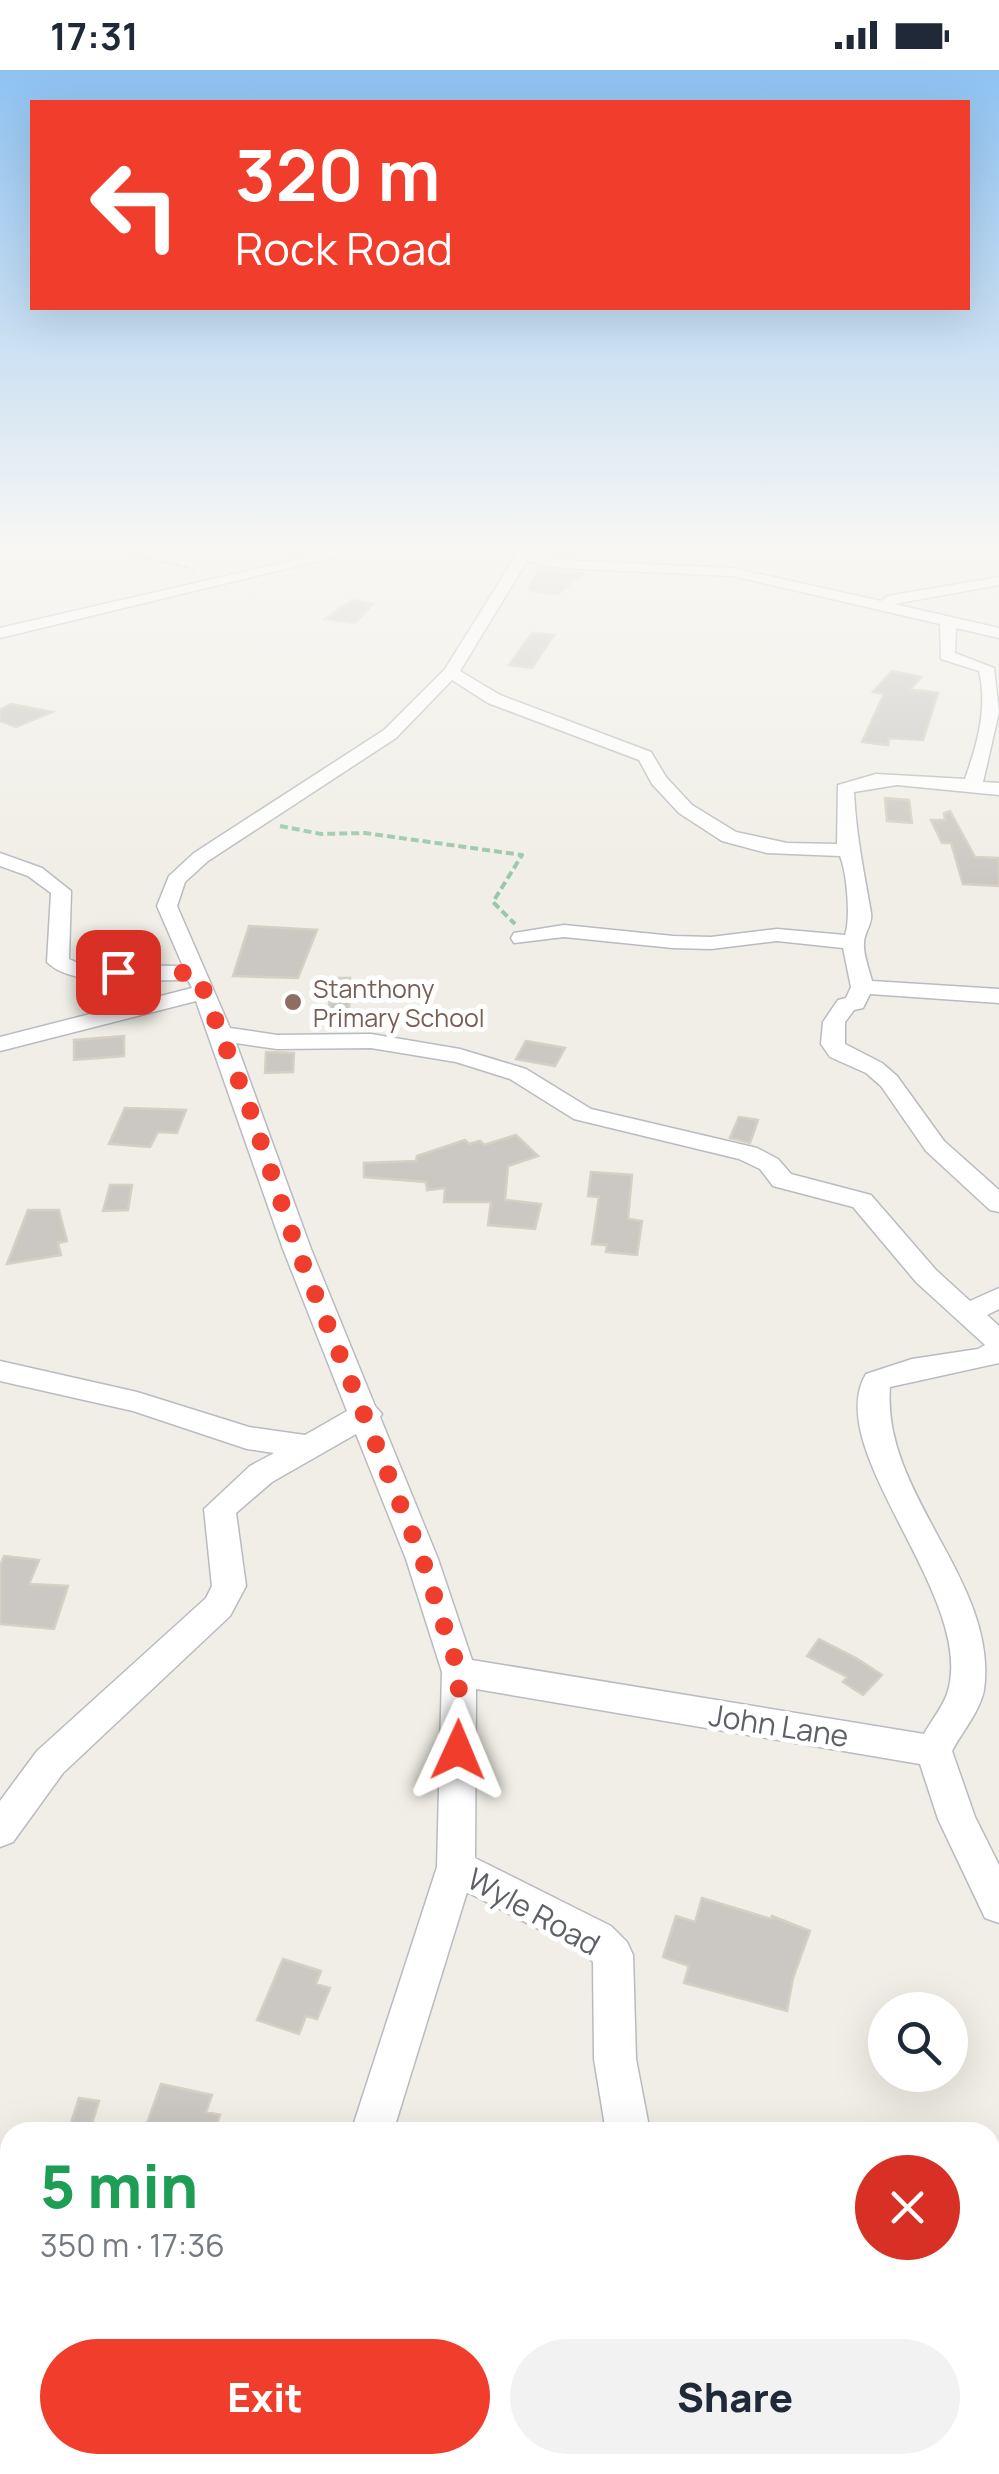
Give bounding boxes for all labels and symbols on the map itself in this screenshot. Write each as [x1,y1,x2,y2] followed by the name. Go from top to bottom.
[76,930,161,1015] pin
[313,971,485,1035] place label: Stanthony Primary School
[282,991,304,1013] marker: Stanthony Primary School
[706,1694,852,1756] street label: John Lane
[406,1698,510,1802] position arrow
[460,1858,608,1964] street label: Wyle Road

